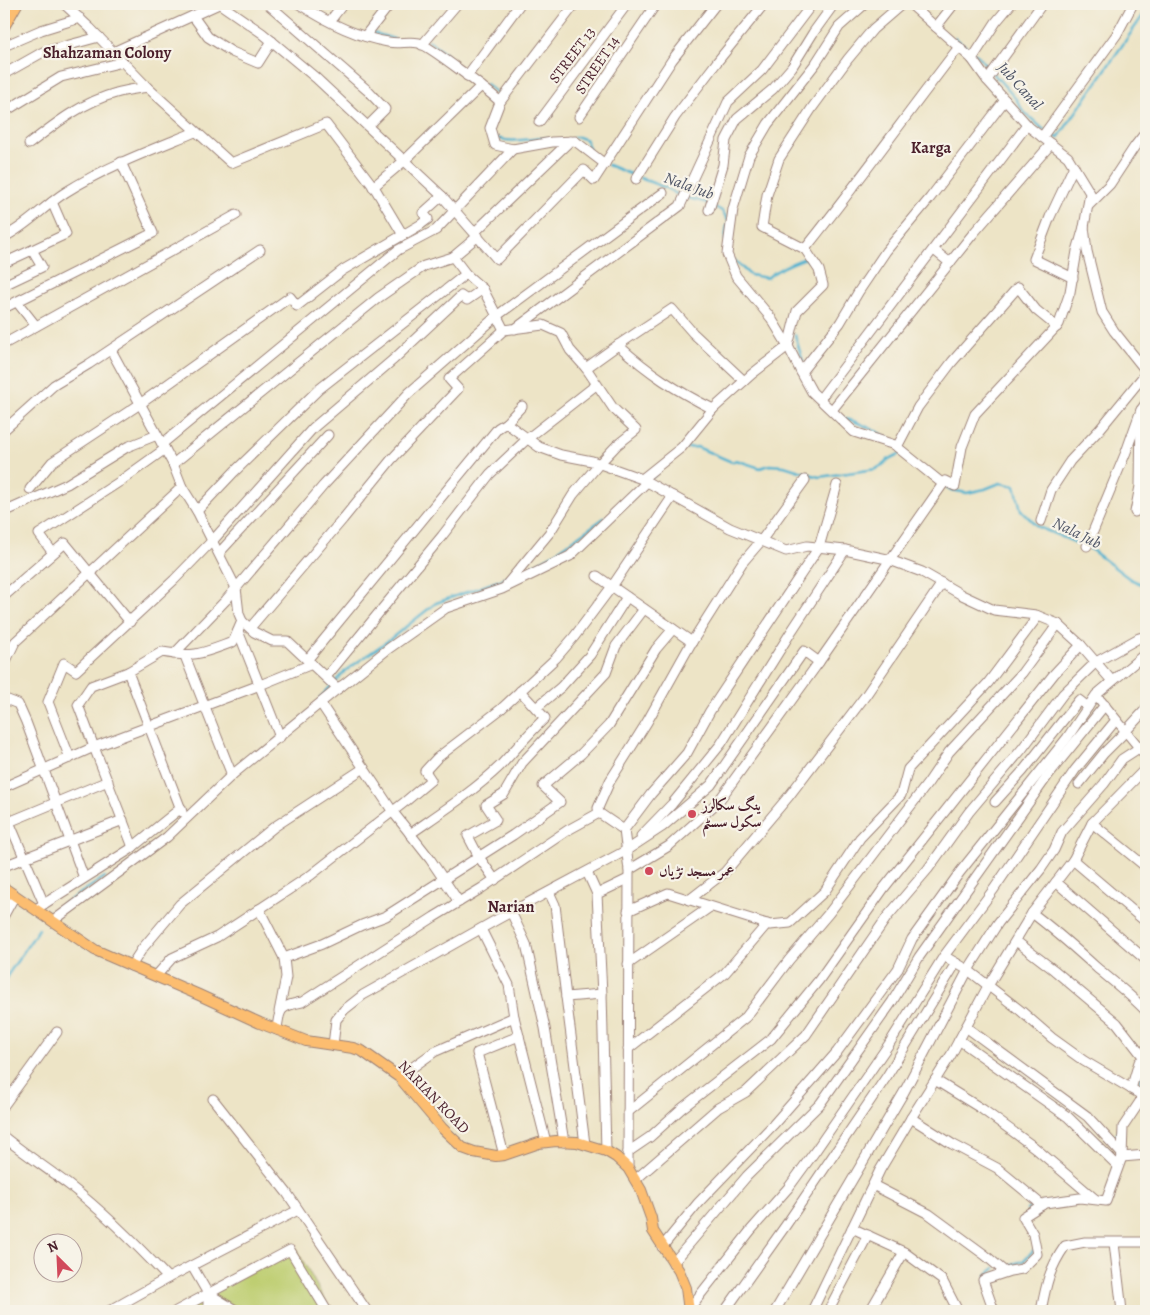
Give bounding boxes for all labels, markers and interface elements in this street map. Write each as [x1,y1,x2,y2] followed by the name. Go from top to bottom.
[544,23,600,87] street label: STREET 13
[570,32,624,98] street label: STREET 14
[43,42,172,64] district label: Shahzaman Colony
[992,56,1048,115] water label: Jub Canal
[911,137,951,159] district label: Karga
[661,167,717,205] water label: Nala Jub
[1049,512,1105,554] water label: Nala Jub
[700,795,762,837] place label: ینگ سکالرز سکول سسٹم
[686,808,698,820] marker: ینگ سکالرز سکول سسٹم
[659,861,734,881] place label: عمر مسجد نڑیاں
[643,865,655,877] marker: عمر مسجد نڑیاں
[487,896,535,918] district label: Narian
[394,1056,474,1138] street label: NARIAN ROAD
[32,1232,82,1282] north arrow
[44,1236,61,1257] text: N

